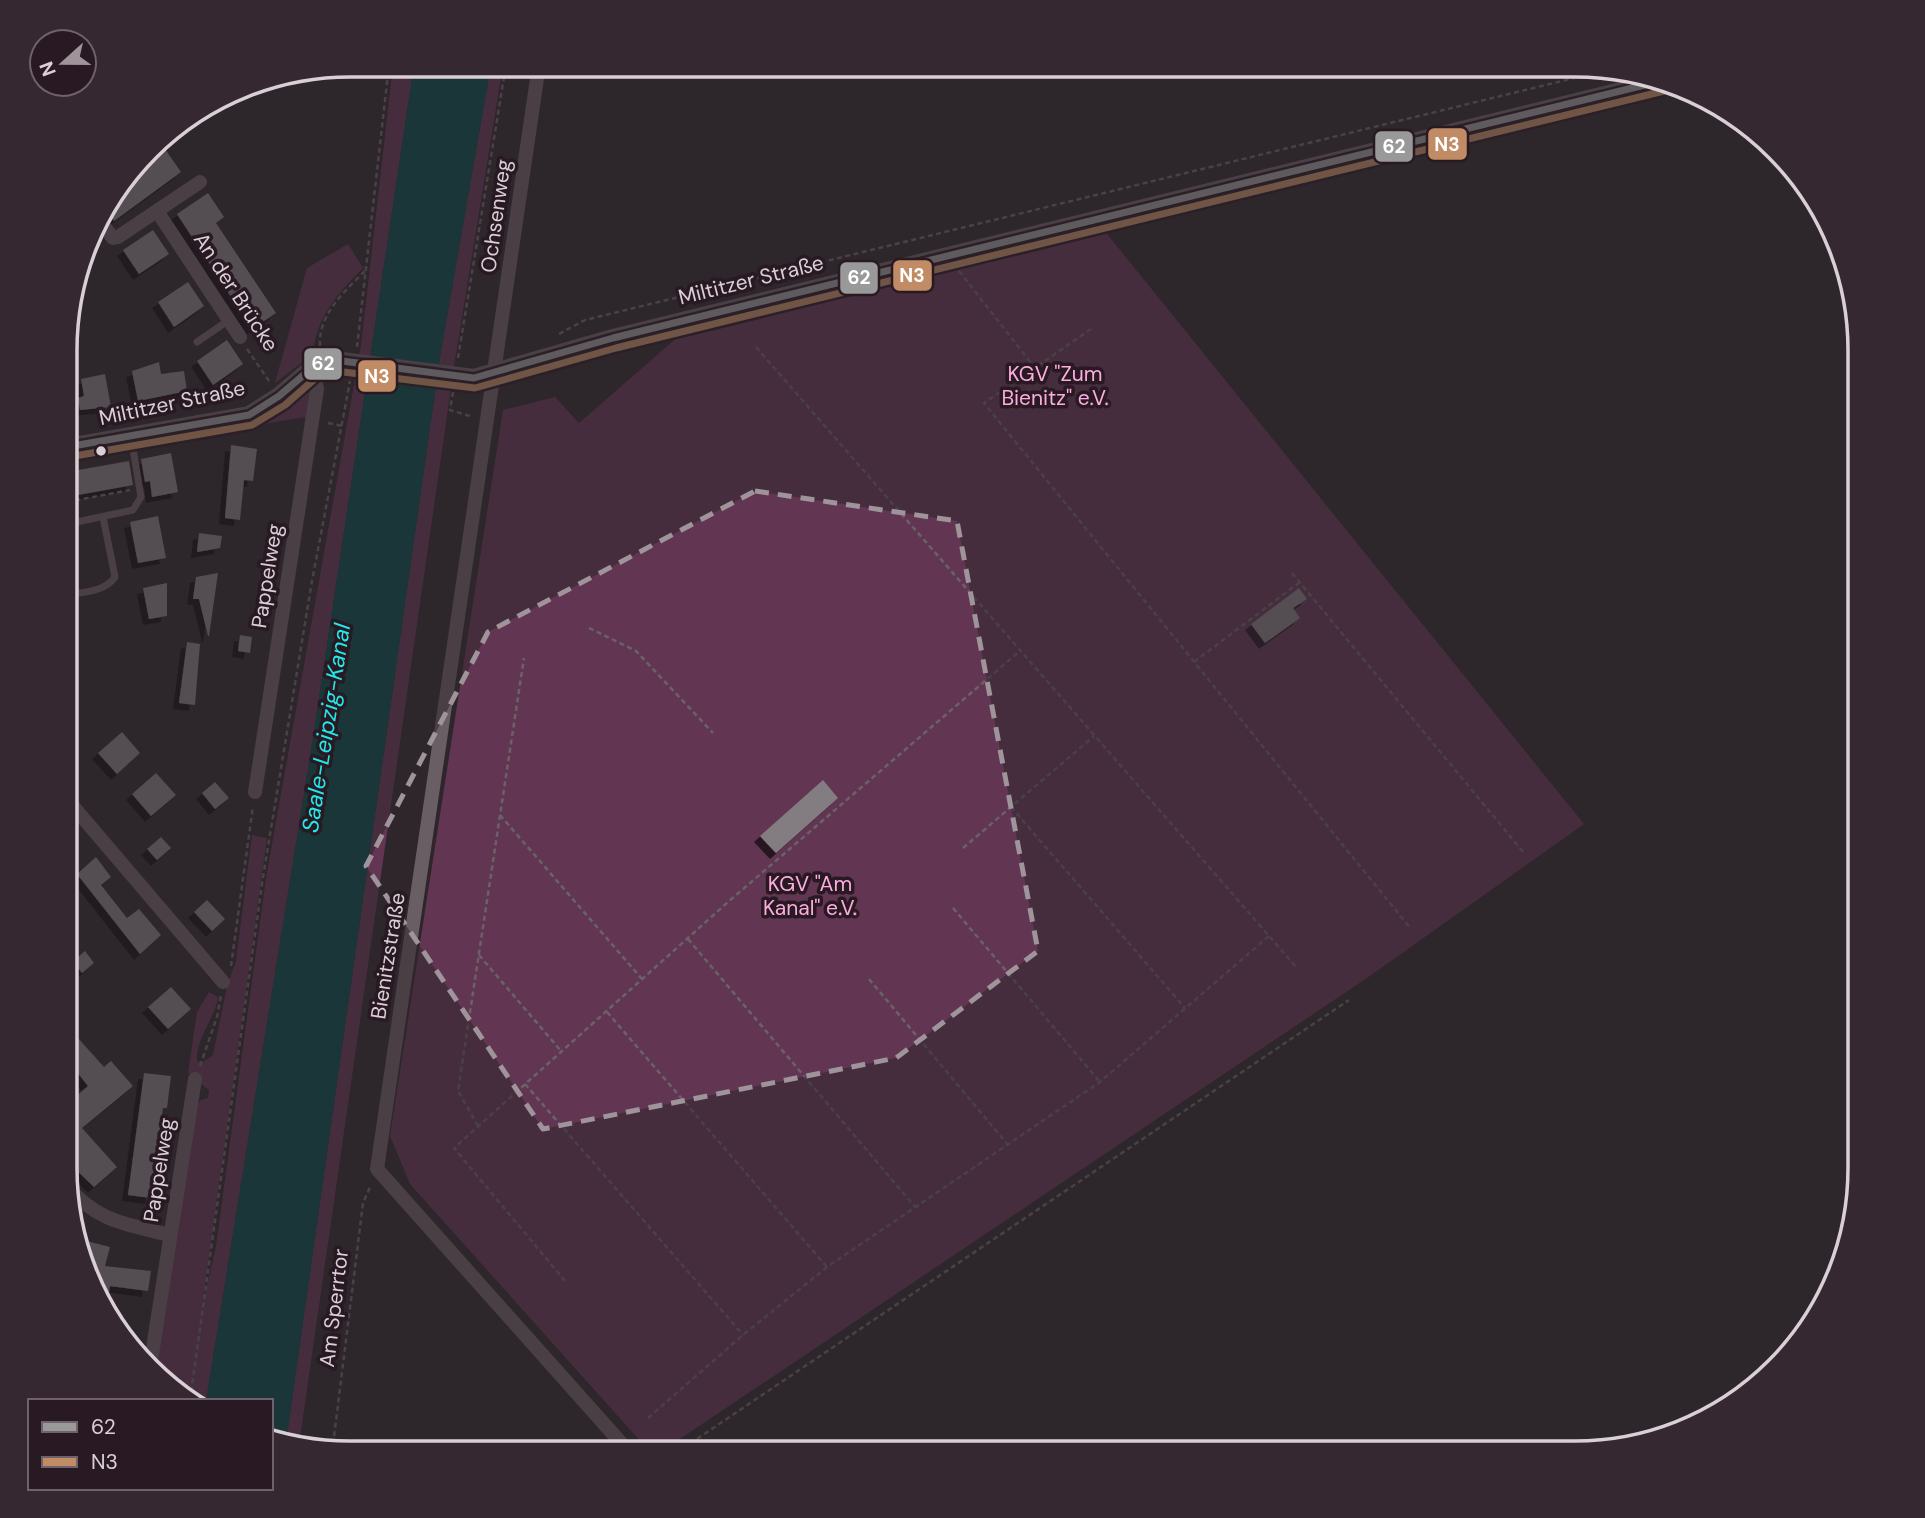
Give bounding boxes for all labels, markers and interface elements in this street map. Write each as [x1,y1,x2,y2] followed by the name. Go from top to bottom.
[28,28,98,98] north arrow
[33,58,62,80] text: N
[1427,127,1468,161] line badge: N3
[1374,130,1414,163] line badge: 62
[1434,132,1460,157] text: N3
[1383,134,1405,159] text: 62
[474,157,518,274] street label: Ochsenweg
[187,227,285,357] street label: An der Brücke
[675,248,827,312] street label: Miltitzer Straße
[892,259,933,292] line badge: N3
[839,261,879,295] line badge: 62
[899,263,925,288] text: N3
[848,265,870,290] text: 62
[303,347,343,381] line badge: 62
[312,351,334,376] text: 62
[357,359,397,393] line badge: N3
[1001,360,1109,412] park label: KGV "Zum Bienitz" e.V.
[364,364,390,389] text: N3
[96,374,248,432] street label: Miltitzer Straße
[94,444,108,458] unlabelled marker
[245,522,289,630] street label: Pappelweg
[295,621,357,835] water label: Saale-Leipzig-Kanal
[763,870,857,922] park label: KGV "Am Kanal" e.V.
[364,891,412,1021] street label: Bienitzstraße
[137,1116,181,1224] street label: Pappelweg
[313,1247,355,1369] street label: Am Sperrtor
[28,1399,273,1490] legend
[91,1413,116,1441] text: 62
[91,1448,118,1476] text: N3

